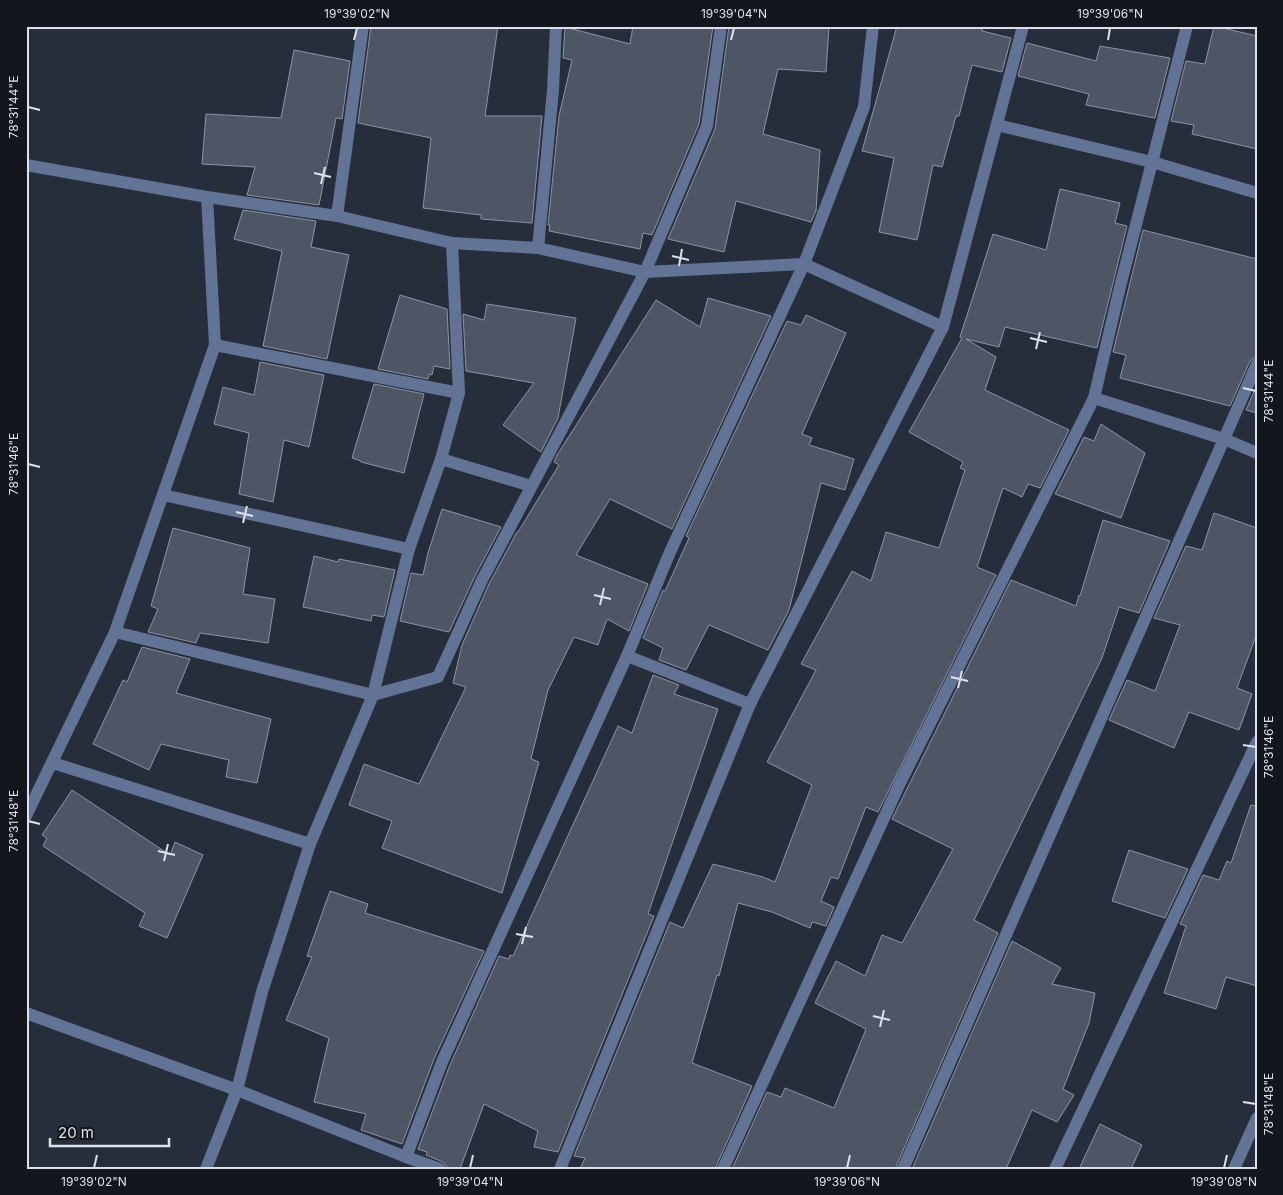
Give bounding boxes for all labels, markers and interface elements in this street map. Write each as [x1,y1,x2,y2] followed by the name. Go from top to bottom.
[324,6,390,21] text: 19°39'02"N
[701,6,767,21] text: 19°39'04"N
[1077,6,1143,21] text: 19°39'06"N
[6,76,21,138] text: 78°31'44"E
[1261,360,1276,422] text: 78°31'44"E
[6,433,21,495] text: 78°31'46"E
[1261,716,1276,778] text: 78°31'46"E
[6,790,21,852] text: 78°31'48"E
[1261,1073,1276,1135] text: 78°31'48"E
[50,1115,169,1147] scale bar
[58,1123,94,1142] text: 20 m
[61,1174,127,1189] text: 19°39'02"N
[437,1174,503,1189] text: 19°39'04"N
[814,1174,880,1189] text: 19°39'06"N
[1191,1174,1257,1189] text: 19°39'08"N

